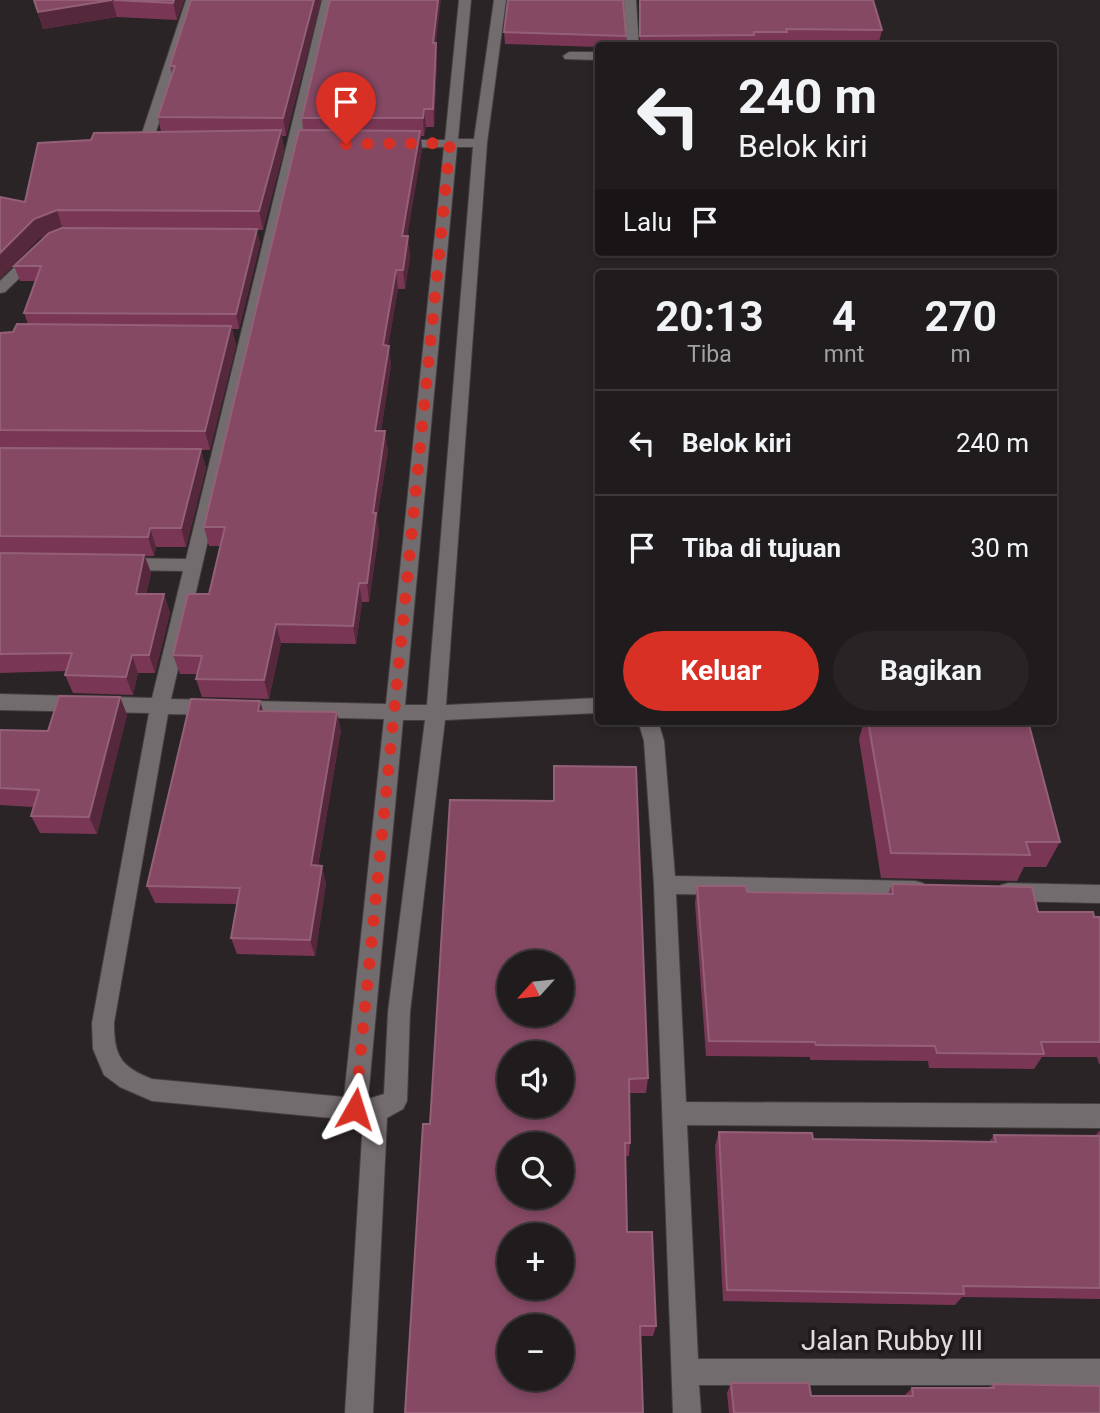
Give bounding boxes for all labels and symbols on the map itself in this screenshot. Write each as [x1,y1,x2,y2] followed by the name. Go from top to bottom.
[316,72,376,144] pin
[497,950,574,1027] north arrow
[318,1072,392,1146] position arrow
[801,1324,983,1357] street label: Jalan Rubby III

